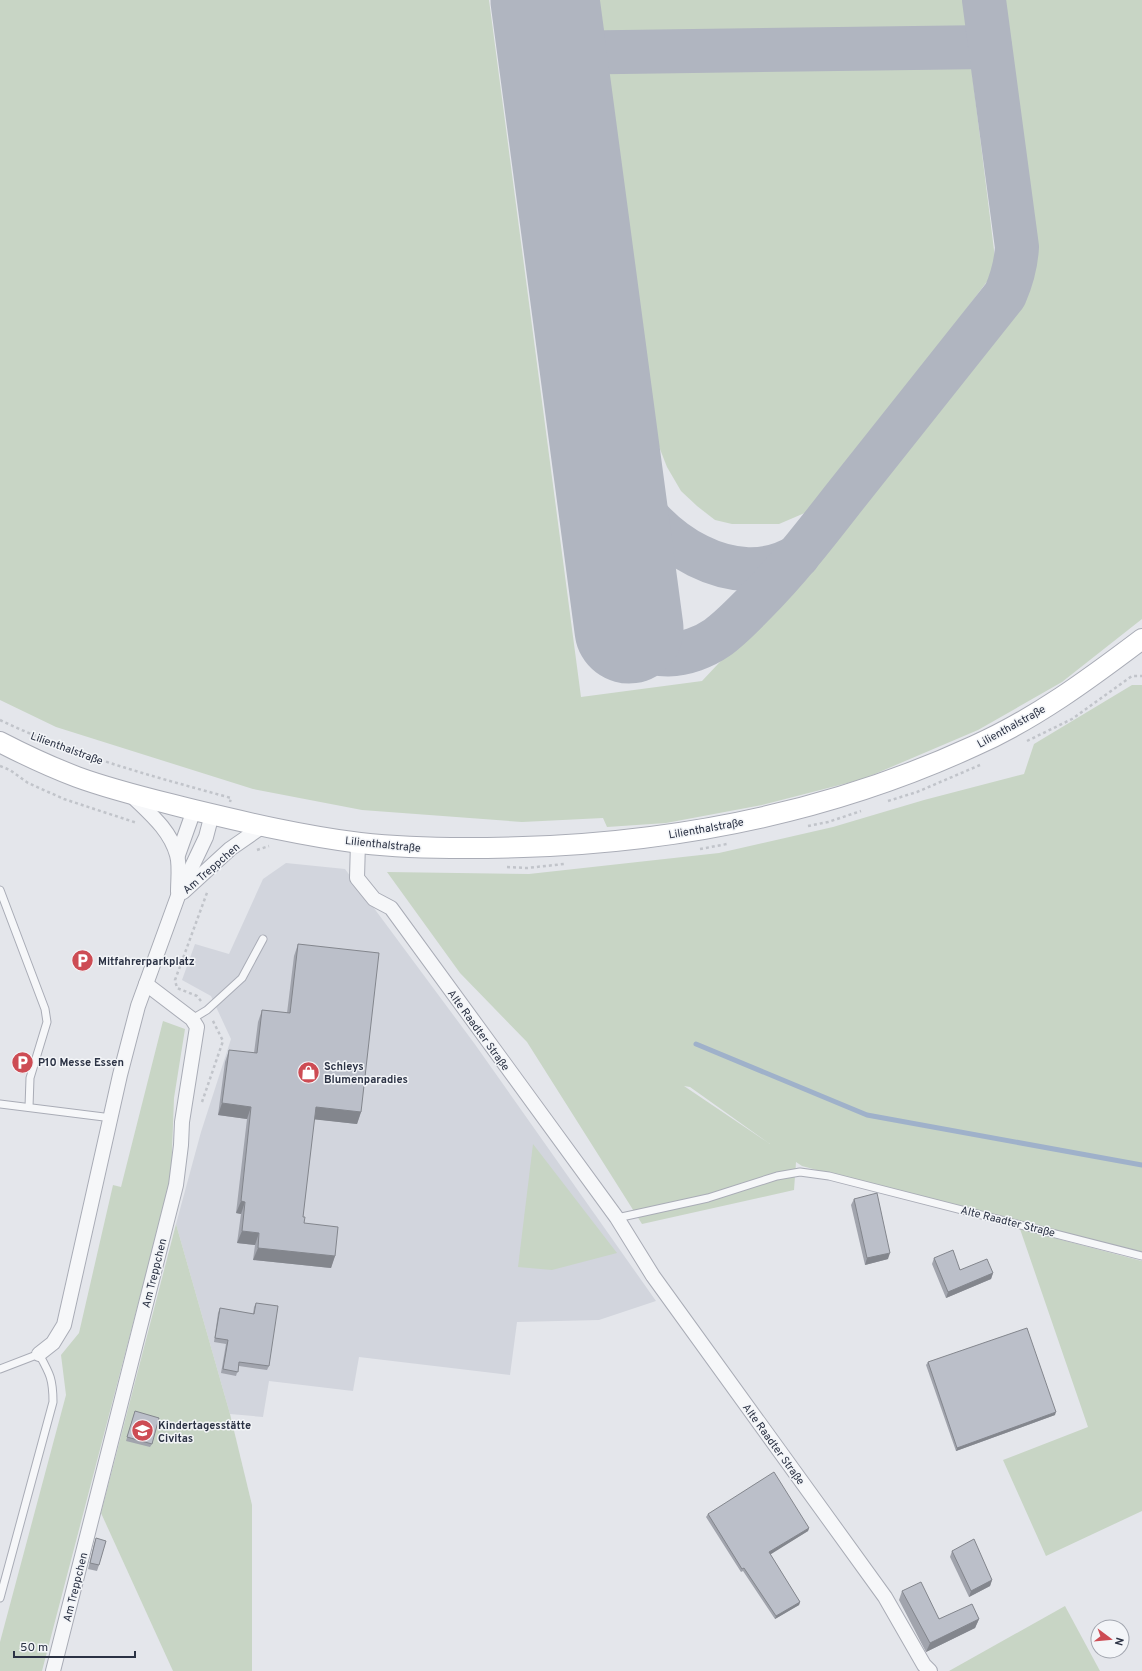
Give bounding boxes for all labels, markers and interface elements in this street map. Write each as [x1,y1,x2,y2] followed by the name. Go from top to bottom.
[975,702,1048,751] street label: Lilienthalstraße
[28,729,105,769] street label: Lilienthalstraße
[667,815,745,842] street label: Lilienthalstraße
[344,834,422,856] street label: Lilienthalstraße
[180,840,243,897] street label: Am Treppchen
[70,948,96,974] parking icon: Mitfahrerparkplatz
[98,955,195,969] place label: Mitfahrerparkplatz
[444,987,512,1074] street label: Alte Raadter Straße
[10,1049,36,1075] parking icon: P10 Messe Essen
[38,1056,124,1070] place label: P10 Messe Essen
[295,1059,321,1085] shop icon: Schleys Blumenparadies
[324,1060,408,1087] place label: Schleys Blumenparadies
[959,1203,1057,1241] street label: Alte Raadter Straße
[140,1237,170,1309] street label: Am Treppchen
[739,1401,807,1488] street label: Alte Raadter Straße
[129,1418,155,1444] school or university icon: Kindertagesstätte Civitas
[158,1419,251,1446] place label: Kindertagesstätte Civitas
[61,1551,91,1623] street label: Am Treppchen
[1090,1619,1130,1659] north arrow
[14,1633,135,1659] scale bar
[1111,1636,1126,1647] text: N
[20,1640,48,1656] text: 50 m

